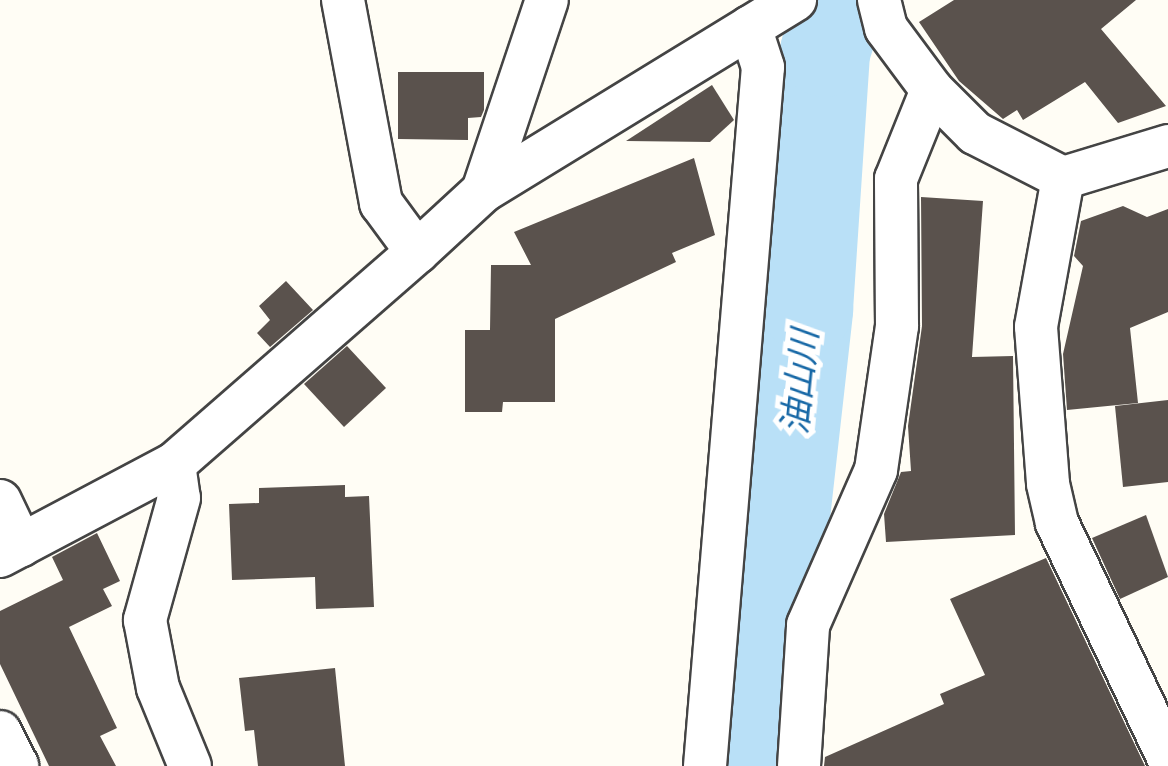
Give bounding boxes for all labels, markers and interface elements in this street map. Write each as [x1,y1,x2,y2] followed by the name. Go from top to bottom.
[774,328,826,436] water label: 油山川

